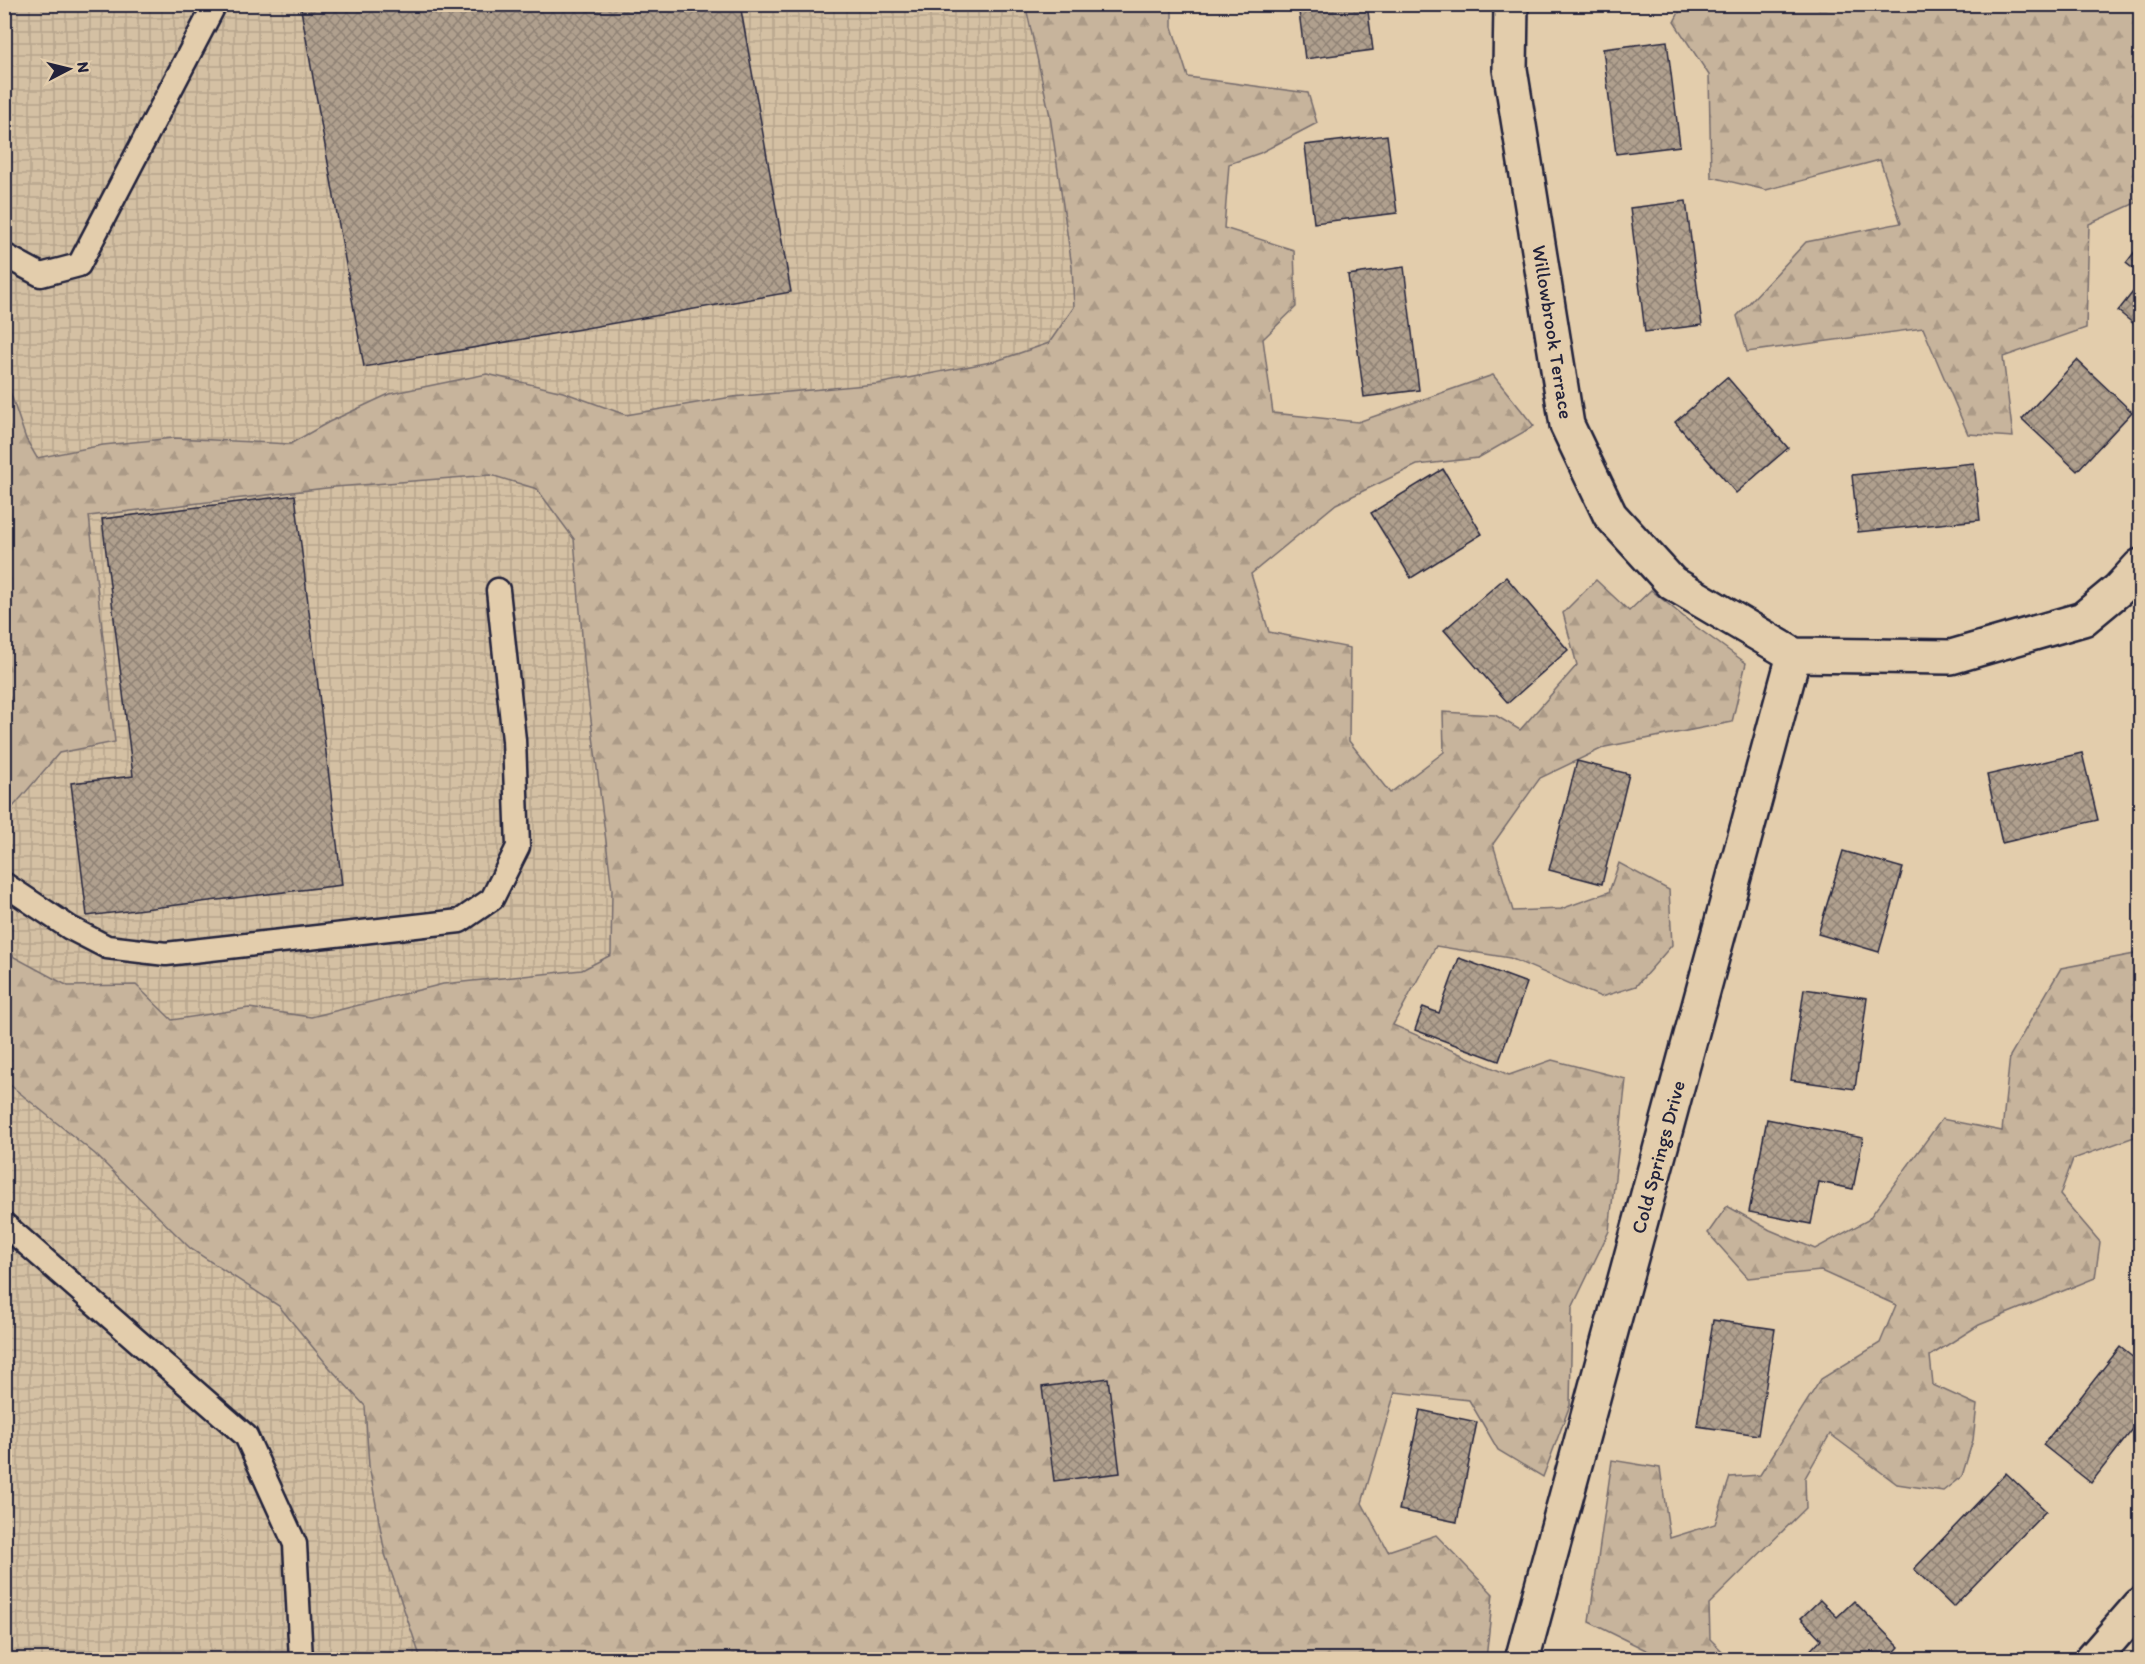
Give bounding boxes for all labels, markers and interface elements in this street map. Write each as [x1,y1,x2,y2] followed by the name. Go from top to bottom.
[39,39,99,99] north arrow
[73,61,93,74] text: N
[1527,243,1579,421] street label: Willowbrook Terrace
[1626,1078,1690,1236] street label: Cold Springs Drive

